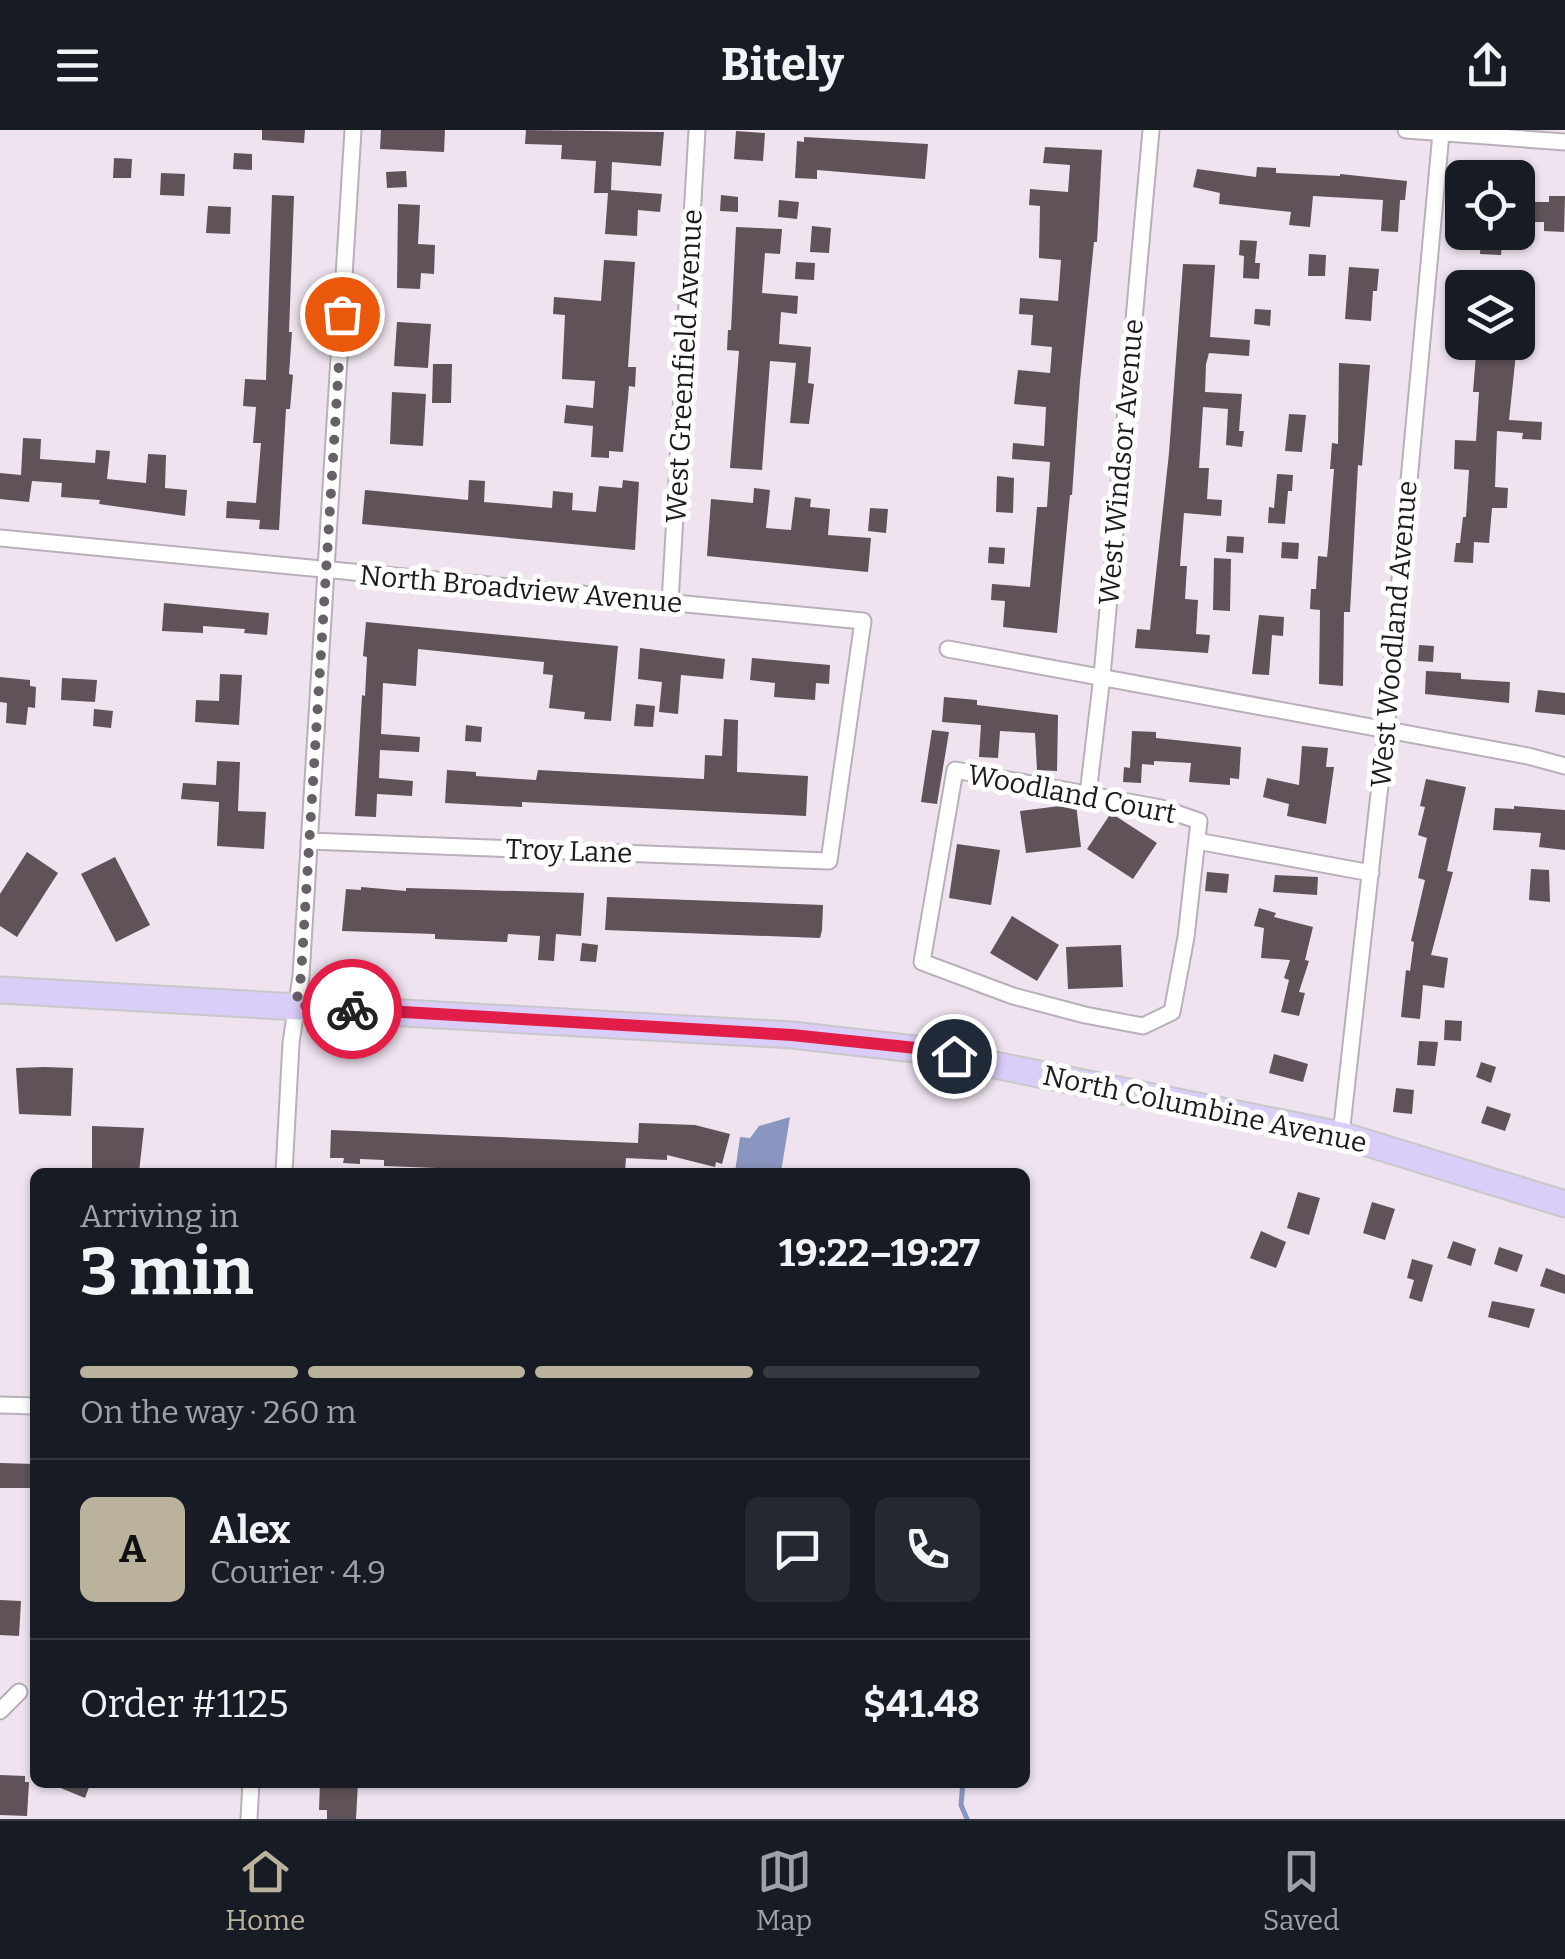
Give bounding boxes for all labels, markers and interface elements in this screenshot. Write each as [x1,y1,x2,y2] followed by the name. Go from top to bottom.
[50,38,105,93] icon: menu
[721,38,844,92] text: Bitely
[1460,38,1515,93] icon: share
[1445,160,1535,360] map controls
[1445,160,1535,250] button: locate
[659,208,709,524] street label: West Greenfield Avenue
[1445,270,1535,360] button: layers
[300,272,385,357] pin
[315,287,370,342] icon: bag
[1092,318,1150,606] street label: West Windsor Avenue
[1364,479,1424,789] street label: West Woodland Avenue
[358,558,684,620] street label: North Broadview Avenue
[965,758,1179,830] street label: Woodland Court
[505,832,633,870] street label: Troy Lane
[302,959,402,1059] courier
[325,982,380,1037] icon: bike
[912,1014,997,1099] pin
[927,1029,982,1084] icon: home
[1040,1059,1370,1159] street label: North Columbine Avenue
[80,1197,239,1235] text: Arriving in
[779,1230,980,1276] text: 19:22–19:27
[80,1233,254,1311] text: 3 min
[80,1393,357,1431] text: On the way · 260 m
[745,1497,850,1602] button: chat
[875,1497,980,1602] button: phone
[210,1507,290,1553] text: Alex
[119,1526,146,1572] text: A
[210,1553,386,1591] text: Courier · 4.9
[80,1681,289,1727] text: Order #1125
[863,1681,980,1727] text: $41.48
[225,1844,305,1937] tab: Home
[756,1844,812,1937] tab: Map
[1263,1844,1340,1937] tab: Saved

